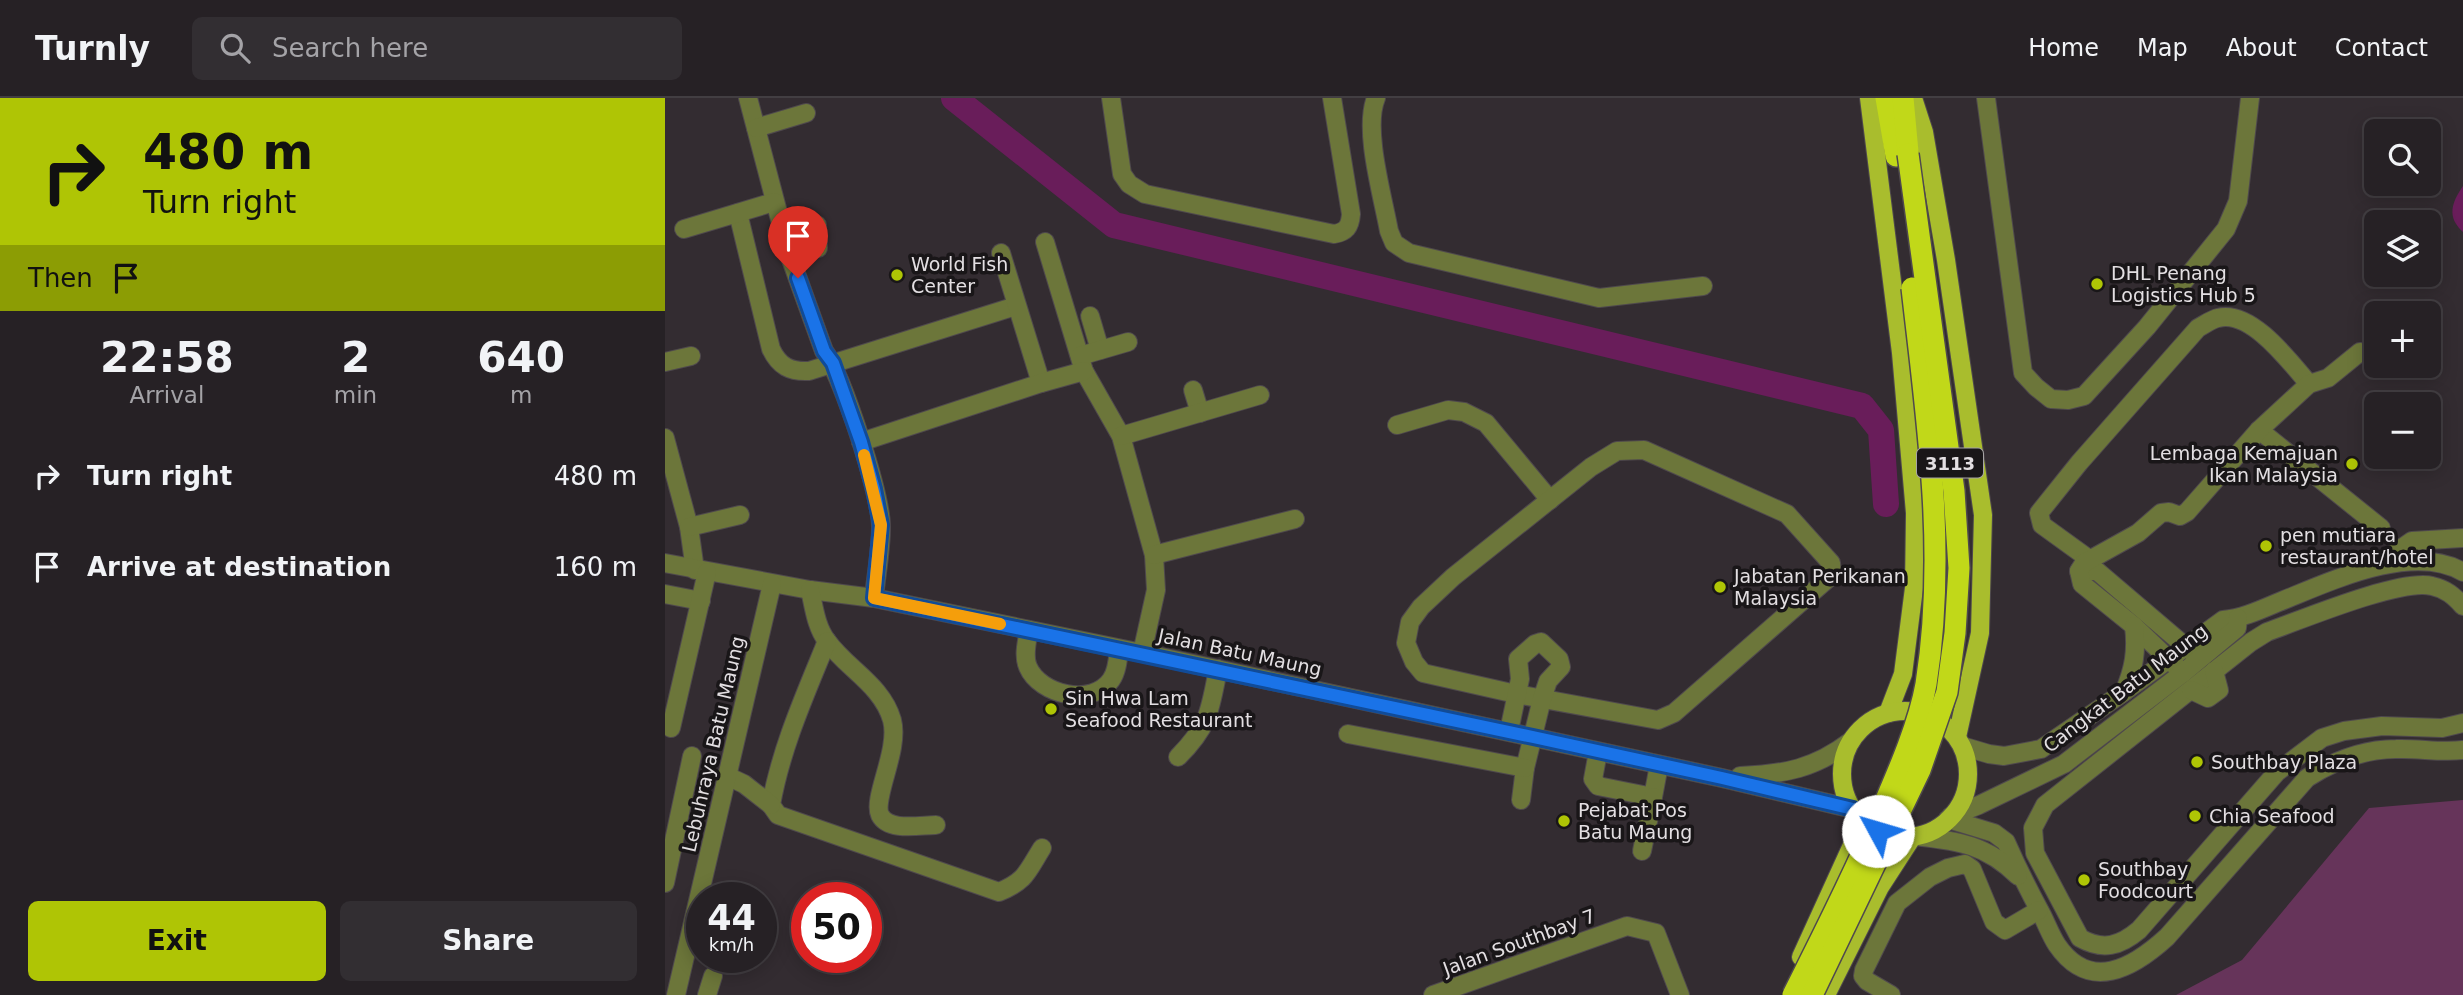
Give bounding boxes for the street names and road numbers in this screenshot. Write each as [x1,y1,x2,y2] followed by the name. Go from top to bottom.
[1917,449,1983,478] road number: 3113
[2039,619,2211,757] street label: Cangkat Batu Maung
[1155,624,1324,680] street label: Jalan Batu Maung
[677,634,749,854] street label: Lebuhraya Batu Maung
[1439,904,1598,980] street label: Jalan Southbay 7

